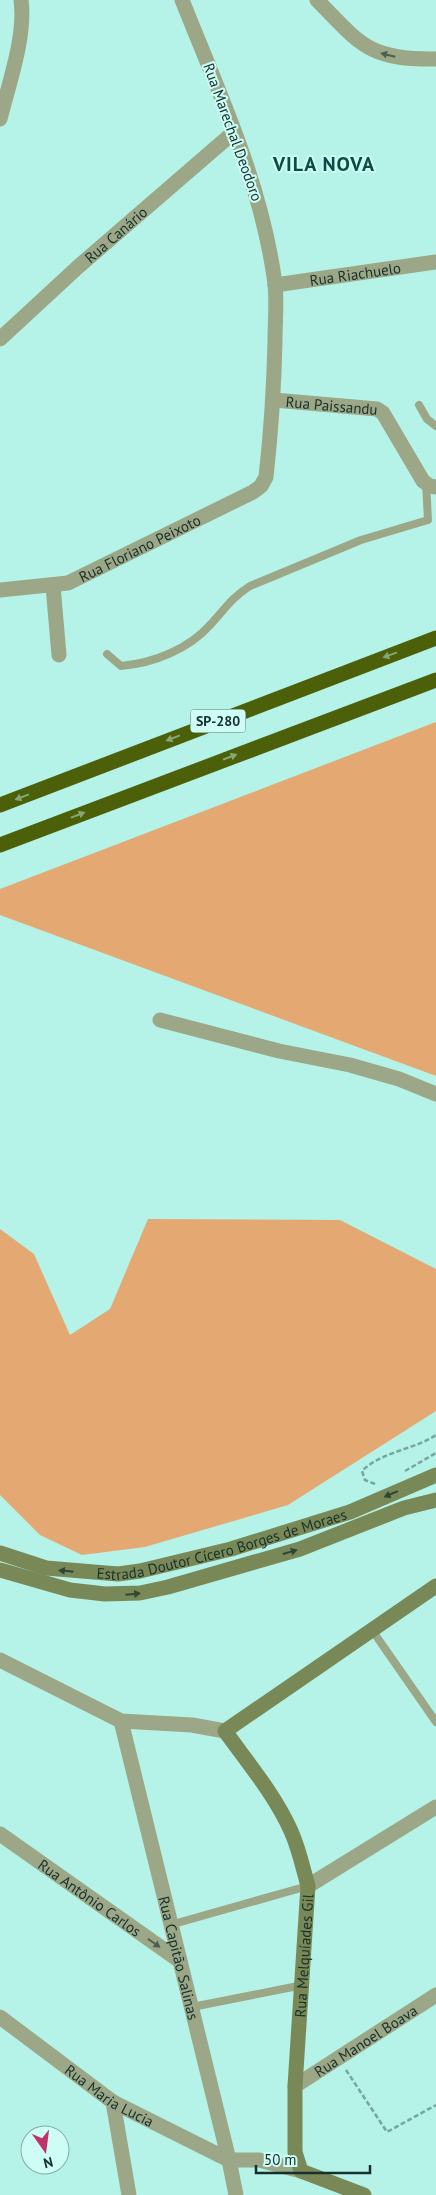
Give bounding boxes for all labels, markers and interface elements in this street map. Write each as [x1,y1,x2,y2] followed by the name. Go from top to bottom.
[380,51,395,59] one-way arrow
[199,60,267,204] street label: Rua Marechal Deodoro
[272,151,375,177] district label: VILA NOVA
[80,202,151,267] street label: Rua Canário
[308,258,402,289] street label: Rua Riachuelo
[285,392,379,419] street label: Rua Paissandu
[75,510,203,586] street label: Rua Floriano Peixoto
[382,651,397,659] one-way arrow
[190,709,246,732] road number: SP-280
[165,734,180,742] one-way arrow
[223,753,238,761] one-way arrow
[14,794,29,801] one-way arrow
[71,811,86,819] one-way arrow
[384,1491,398,1499] one-way arrow
[96,1504,349,1584] street label: Estrada Doutor Cícero Borges de Moraes
[282,1548,297,1556] one-way arrow
[58,1567,74,1575] one-way arrow
[125,1589,141,1597] one-way arrow
[35,1855,145,1940] street label: Rua Antônio Carlos
[290,1893,317,2018] street label: Rua Melquíades Gil
[155,1894,204,2022] street label: Rua Capitão Salinas
[147,1938,161,1948] one-way arrow
[310,2000,421,2081] street label: Rua Manoel Boava
[61,2060,157,2130] street label: Rua Maria Lucia
[20,2125,70,2175] north arrow
[256,2142,370,2174] scale bar
[264,2150,297,2169] text: 50 m
[42,2153,55,2172] text: N

